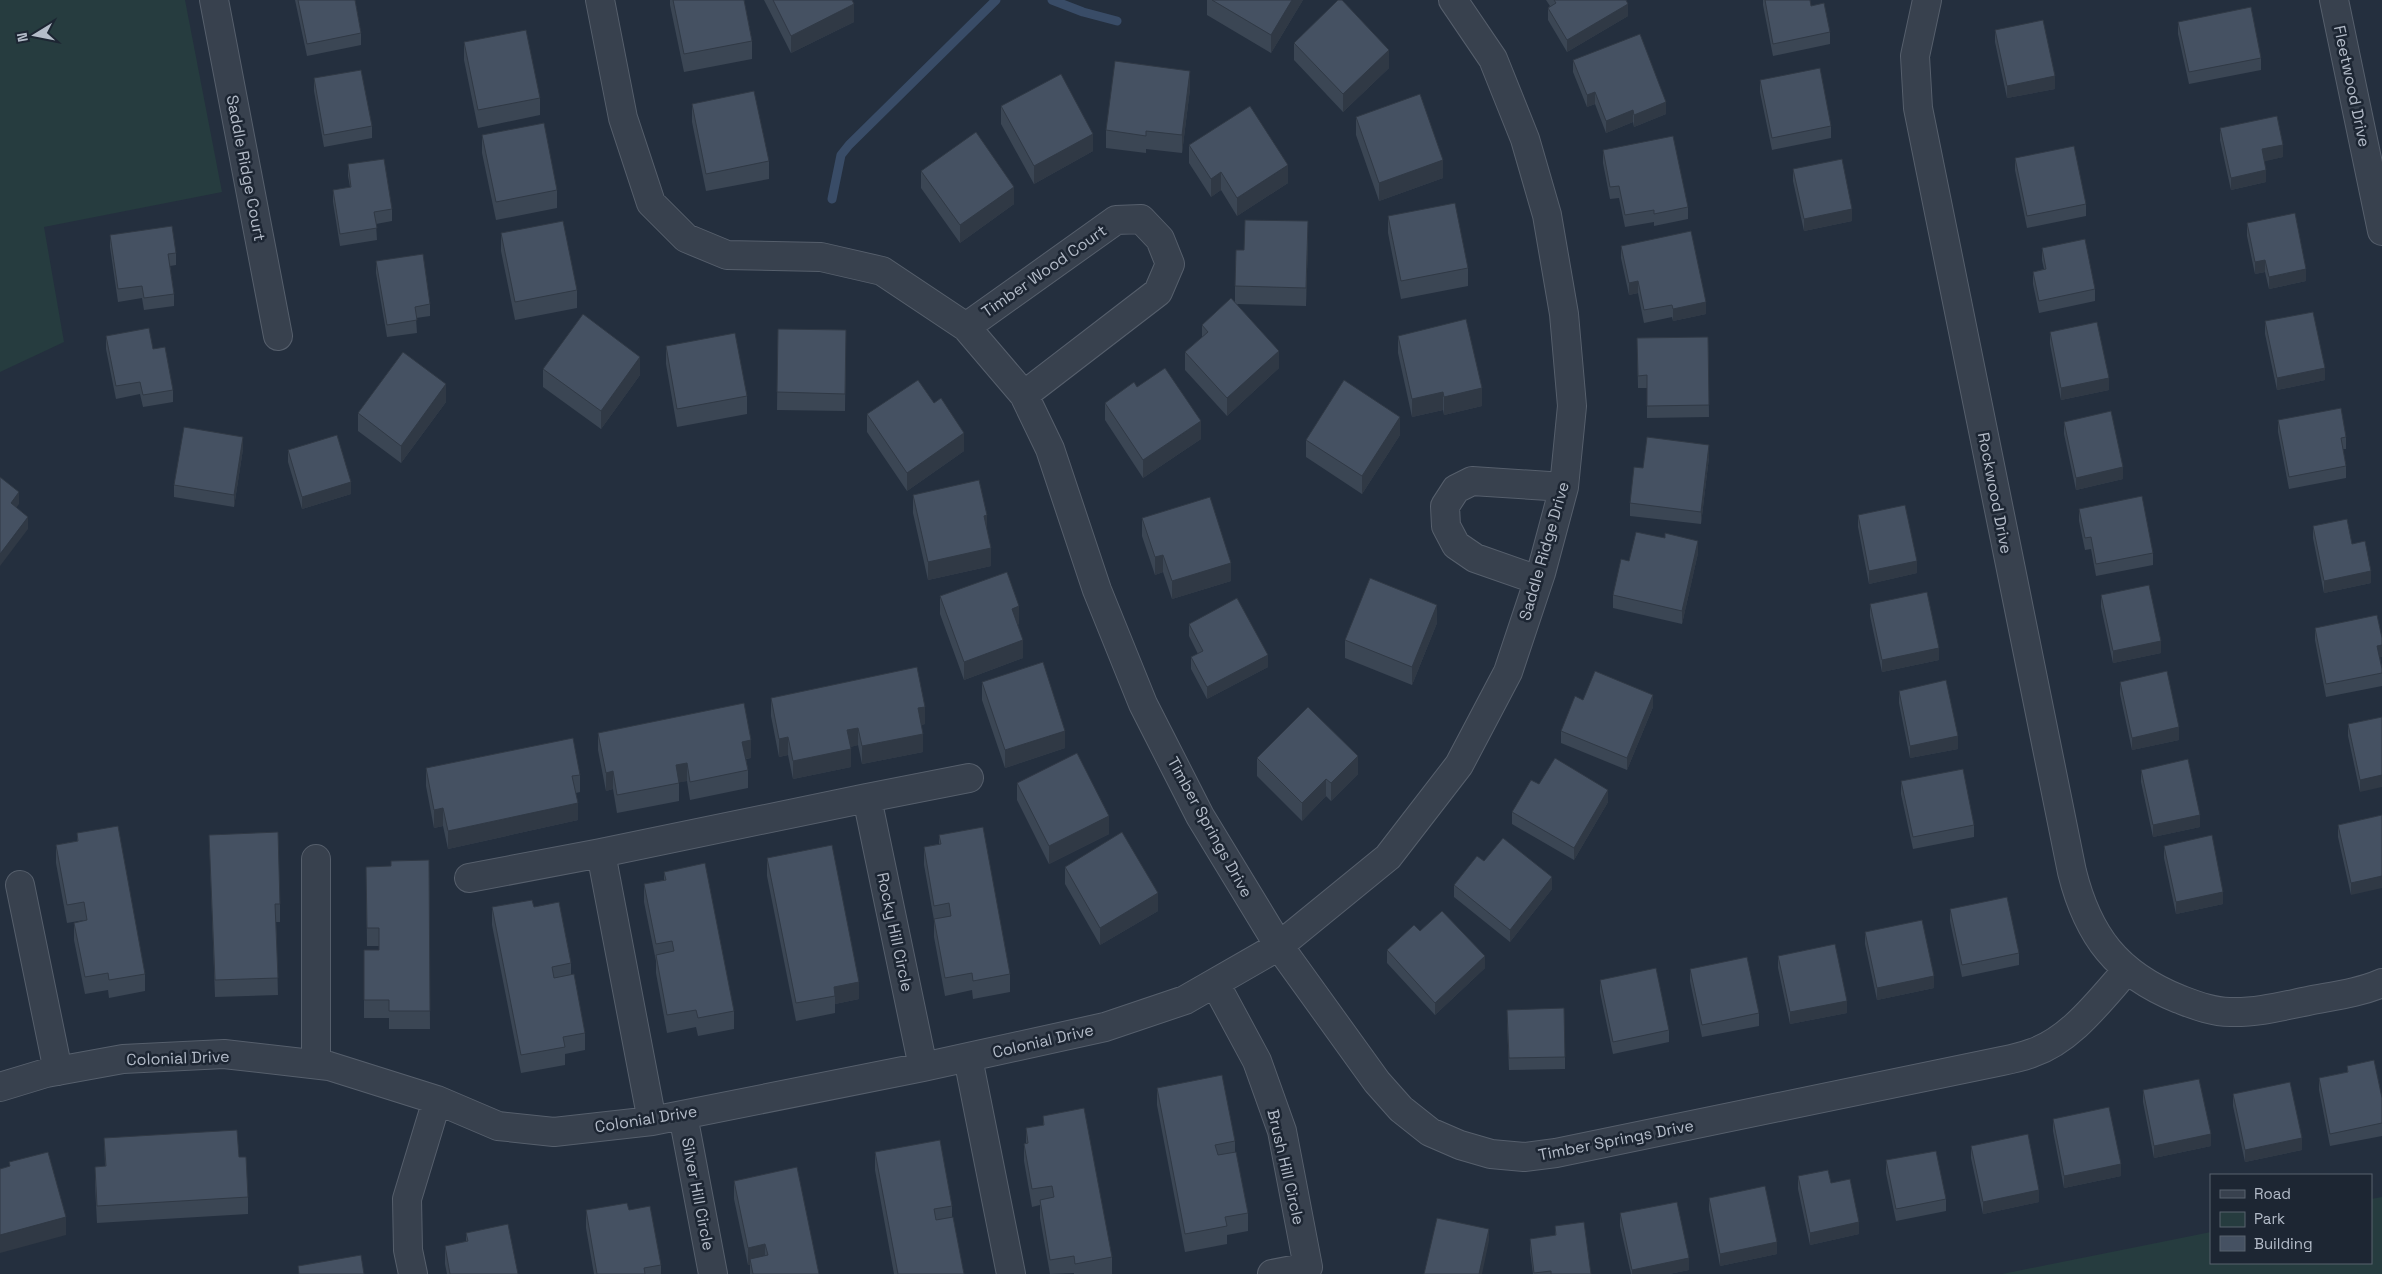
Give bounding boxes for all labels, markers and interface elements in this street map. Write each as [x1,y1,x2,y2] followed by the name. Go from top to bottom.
[10,10,60,60] north arrow
[2329,23,2375,149] street label: Fleetwood Drive
[13,31,32,43] text: N
[222,93,270,243] street label: Saddle Ridge Court
[977,220,1111,322] street label: Timber Wood Court
[1973,430,2017,556] street label: Rockwood Drive
[1514,479,1574,623] street label: Saddle Ridge Drive
[1163,753,1257,901] street label: Timber Springs Drive
[872,870,918,994] street label: Rocky Hill Circle
[990,1019,1096,1063] street label: Colonial Drive
[126,1046,230,1070] street label: Colonial Drive
[593,1101,699,1137] street label: Colonial Drive
[1262,1107,1310,1227] street label: Brush Hill Circle
[1537,1115,1695,1165] street label: Timber Springs Drive
[677,1136,719,1252] street label: Silver Hill Circle
[2210,1174,2372,1264] legend
[2254,1184,2291,1203] text: Road
[2254,1209,2285,1228] text: Park
[2254,1234,2313,1253] text: Building

